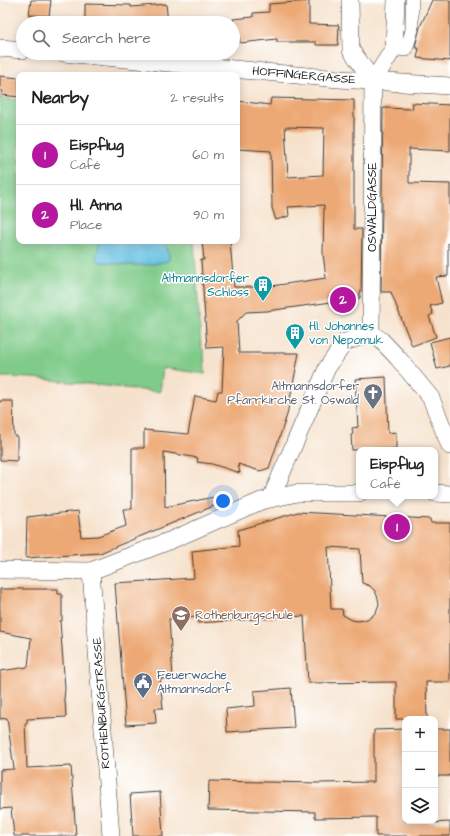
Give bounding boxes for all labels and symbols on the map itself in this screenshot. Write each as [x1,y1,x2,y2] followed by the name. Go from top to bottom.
[252,63,356,88] street label: HOFFINGERGASSE
[364,162,381,252] street label: OSWALDGASSE
[161,270,249,301] place label: Altmannsdorfer Schloss
[252,274,274,302] building icon: Altmannsdorfer Schloss
[330,285,356,315] pin: 2
[309,318,384,349] place label: Hl. Johannes von Nepomuk
[284,322,306,350] building icon: Hl. Johannes von Nepomuk
[227,378,359,409] place label: Altmannsdorfer Pfarrkirche St. Oswald
[362,382,384,410] church icon: Altmannsdorfer Pfarrkirche St. Oswald
[213,491,233,511] your location
[384,512,410,542] pin: 1
[170,604,192,632] school or university icon: Rothenburgschule
[195,607,294,625] place label: Rothenburgschule
[88,637,115,769] street label: ROTHENBURGSTRASSE
[157,667,232,698] place label: Feuerwache Altmannsdorf
[132,671,154,699] public building icon: Feuerwache Altmannsdorf

